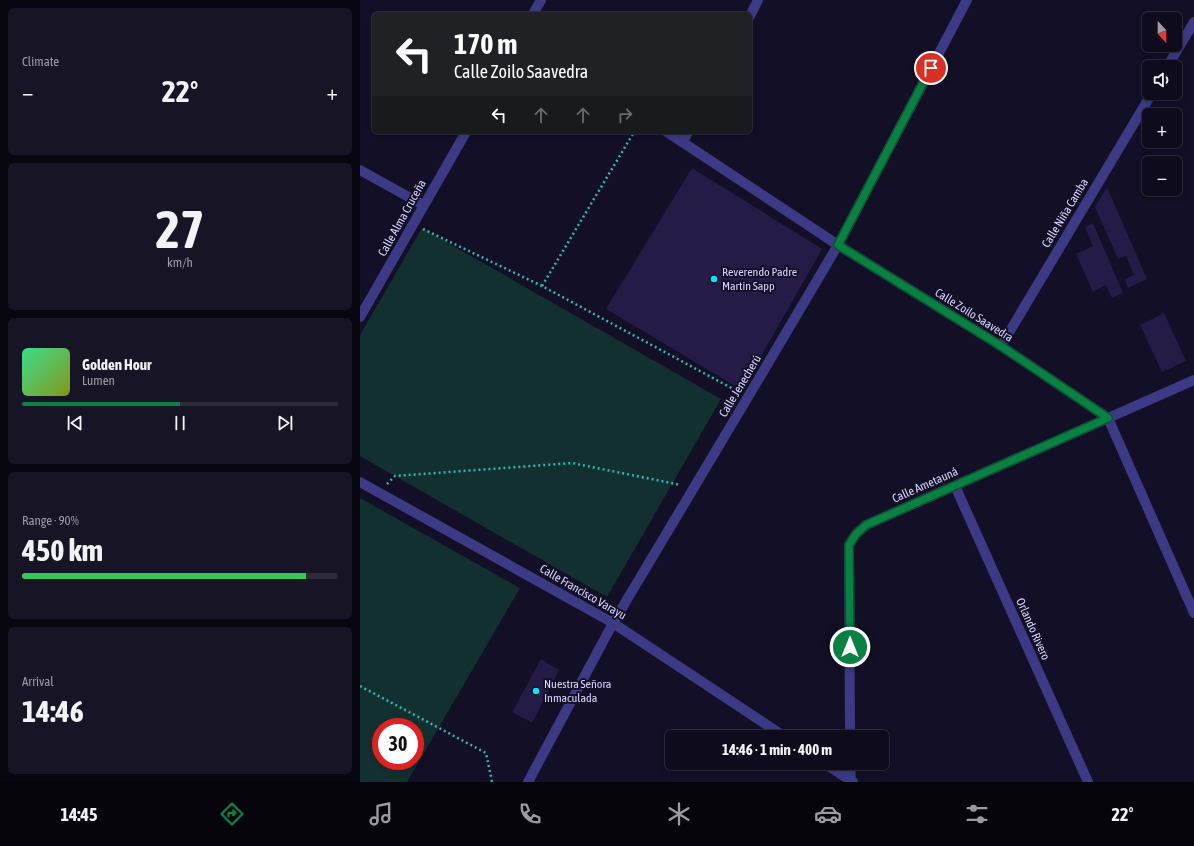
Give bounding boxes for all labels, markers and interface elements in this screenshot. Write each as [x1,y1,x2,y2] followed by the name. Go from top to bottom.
[1142,12,1182,52] north arrow
[1142,12,1182,196] map controls
[388,28,440,80] icon: left
[454,28,517,60] text: 170 m
[914,51,948,85] pin
[22,54,59,69] text: Climate
[920,57,942,79] icon: arrive
[1142,60,1182,100] button: sound
[454,61,588,82] text: Calle Zoilo Saavedra
[162,74,198,108] text: 22°
[22,79,33,105] text: −
[327,79,338,105] text: +
[488,104,510,126] icon: left
[530,104,552,126] icon: ahead
[572,104,594,126] icon: ahead
[614,104,636,126] icon: right
[1142,108,1182,148] button: +
[1142,156,1182,196] button: −
[1039,176,1091,250] street label: Calle Niña Camba
[375,177,429,259] street label: Calle Alma Cruceña
[156,199,204,259] text: 27
[167,255,193,270] text: km/h
[722,265,797,293] place label: Reverendo Padre Martin Sapp
[709,274,719,284] marker: Reverendo Padre Martin Sapp
[932,285,1016,345] street label: Calle Zoilo Saavedra
[716,352,764,420] street label: Calle Jenecherú
[82,356,152,373] text: Golden Hour
[82,373,115,388] text: Lumen
[64,412,86,434] icon: previous
[169,412,191,434] icon: pause
[274,412,296,434] icon: next
[890,464,960,506] street label: Calle Ametauná
[22,513,79,528] text: Range · 90%
[22,533,103,567] text: 450 km
[537,562,629,623] street label: Calle Francisco Varayu
[1013,596,1053,662] street label: Orlando Rivero
[829,626,871,668] position arrow
[22,674,54,689] text: Arrival
[544,677,611,705] place label: Nuestra Señora Inmaculada
[531,686,541,696] marker: Nuestra Señora Inmaculada
[22,694,84,728] text: 14:46
[372,718,424,770] speed limit sign: 30
[722,741,832,758] text: 14:46 · 1 min · 400 m
[218,800,246,828] icon: directions
[367,800,395,828] icon: music
[516,800,544,828] icon: phone
[665,800,693,828] icon: climate
[814,800,842,828] icon: car
[963,800,991,828] icon: filters
[60,804,97,825] text: 14:45
[1112,804,1134,825] text: 22°

